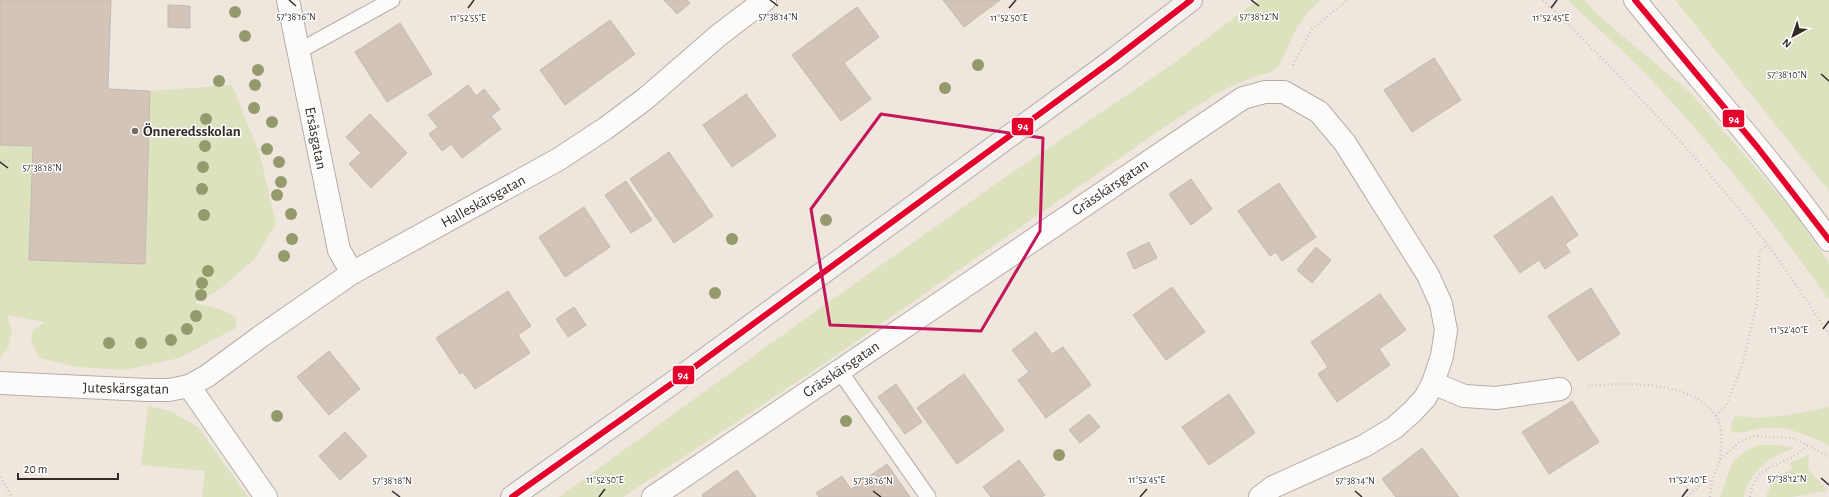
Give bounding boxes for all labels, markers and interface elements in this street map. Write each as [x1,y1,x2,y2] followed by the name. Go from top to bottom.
[276,12,316,22] text: 57°38'16"N
[758,12,798,22] text: 57°38'14"N
[1239,12,1279,22] text: 57°38'12"N
[450,13,486,23] text: 11°52'55"E
[990,13,1028,23] text: 11°52'50"E
[1533,13,1570,23] text: 11°52'45"E
[1773,16,1813,56] north arrow
[1780,37,1793,50] text: N
[1767,70,1807,80] text: 57°38'10"N
[302,106,329,171] street label: Ersåsgatan
[1722,109,1745,128] line badge: 94
[1729,114,1740,125] text: 94
[1011,117,1034,136] line badge: 94
[1018,121,1029,132] text: 94
[143,123,241,139] place label: Önneredsskolan
[130,126,140,136] marker: Önneredsskolan
[1069,156,1151,218] street label: Grässkärsgatan
[22,163,62,173] text: 57°38'18"N
[439,172,528,231] street label: Halleskärsgatan
[1770,325,1808,335] text: 11°52'40"E
[800,338,882,400] street label: Grässkärsgatan
[672,365,695,385] line badge: 94
[678,370,689,381] text: 94
[83,380,169,397] street label: Juteskärsgatan
[18,455,118,481] scale bar
[24,463,47,475] text: 20 m
[1767,474,1807,484] text: 57°38'12"N
[586,475,624,485] text: 11°52'50"E
[1129,475,1166,485] text: 11°52'45"E
[1669,475,1707,485] text: 11°52'40"E
[372,476,412,486] text: 57°38'18"N
[853,476,893,486] text: 57°38'16"N
[1335,476,1375,486] text: 57°38'14"N

